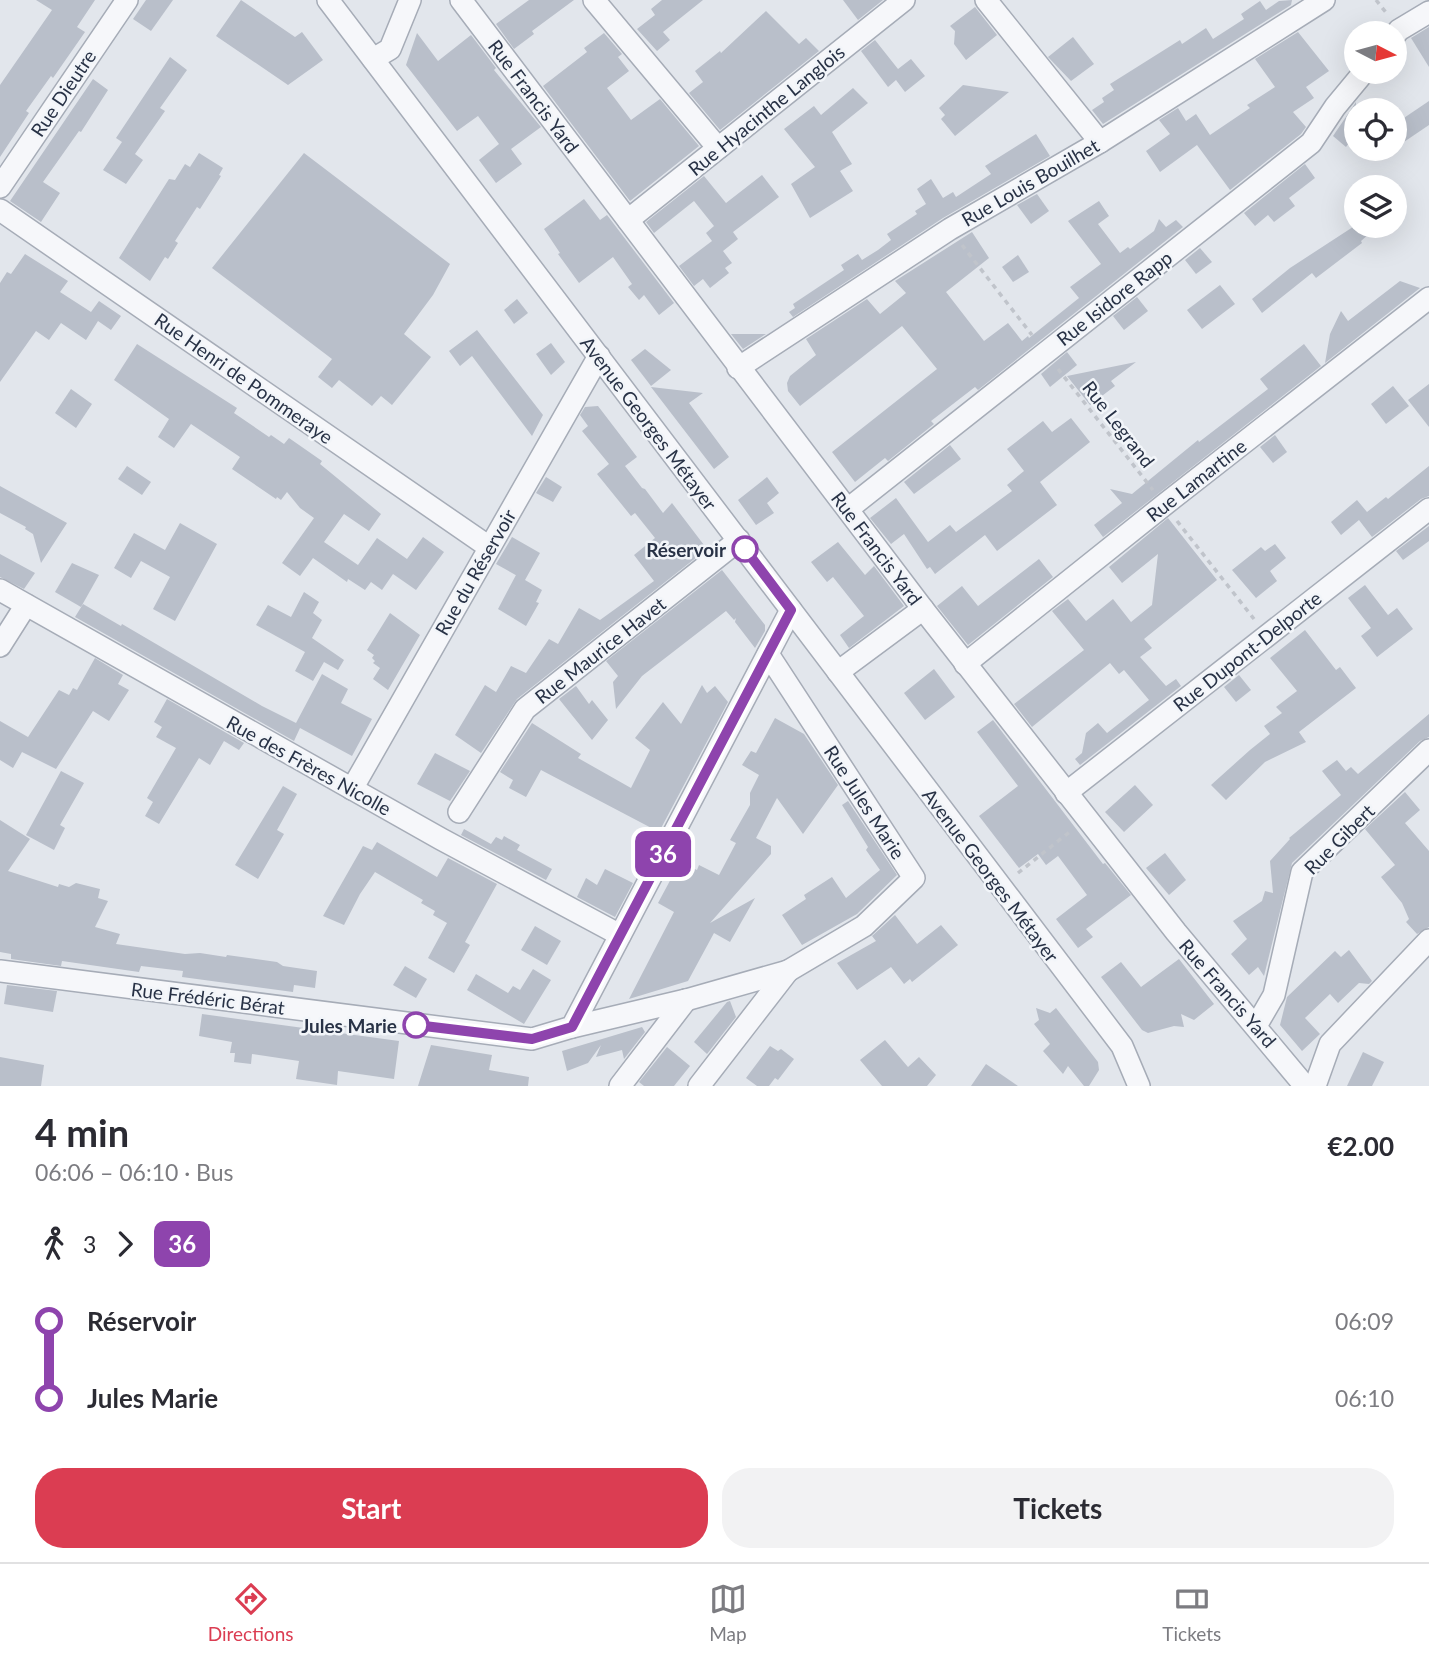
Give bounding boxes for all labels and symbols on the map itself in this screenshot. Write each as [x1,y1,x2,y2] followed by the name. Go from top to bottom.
[1344,21,1407,84] north arrow
[484,35,584,157] street label: Rue Francis Yard
[683,40,849,180] street label: Rue Hyacinthe Langlois
[26,45,100,141] street label: Rue Dieutre
[957,133,1103,231] street label: Rue Louis Bouilhet
[1052,246,1176,350] street label: Rue Isidore Rapp
[150,308,338,448] street label: Rue Henri de Pommeraye
[576,332,722,515] street label: Avenue Georges Métayer
[1078,376,1160,472] street label: Rue Legrand
[1141,434,1251,526] street label: Rue Lamartine
[827,487,927,609] street label: Rue Francis Yard
[430,505,520,639] street label: Rue du Réservoir
[732,536,758,562] marker: Réservoir
[646,538,727,561] place label: Réservoir
[1168,586,1326,716] street label: Rue Dupont-Delporte
[530,592,670,708] street label: Rue Maurice Havet
[223,710,395,820] street label: Rue des Frères Nicolle
[820,741,910,863] street label: Rue Jules Marie
[918,784,1064,967] street label: Avenue Georges Métayer
[1299,799,1379,879] street label: Rue Gibert
[632,831,694,877] line badge: 36
[1175,934,1281,1052] street label: Rue Francis Yard
[130,977,286,1019] street label: Rue Frédéric Bérat
[403,1012,429,1038] marker: Jules Marie
[301,1014,397,1037] place label: Jules Marie

